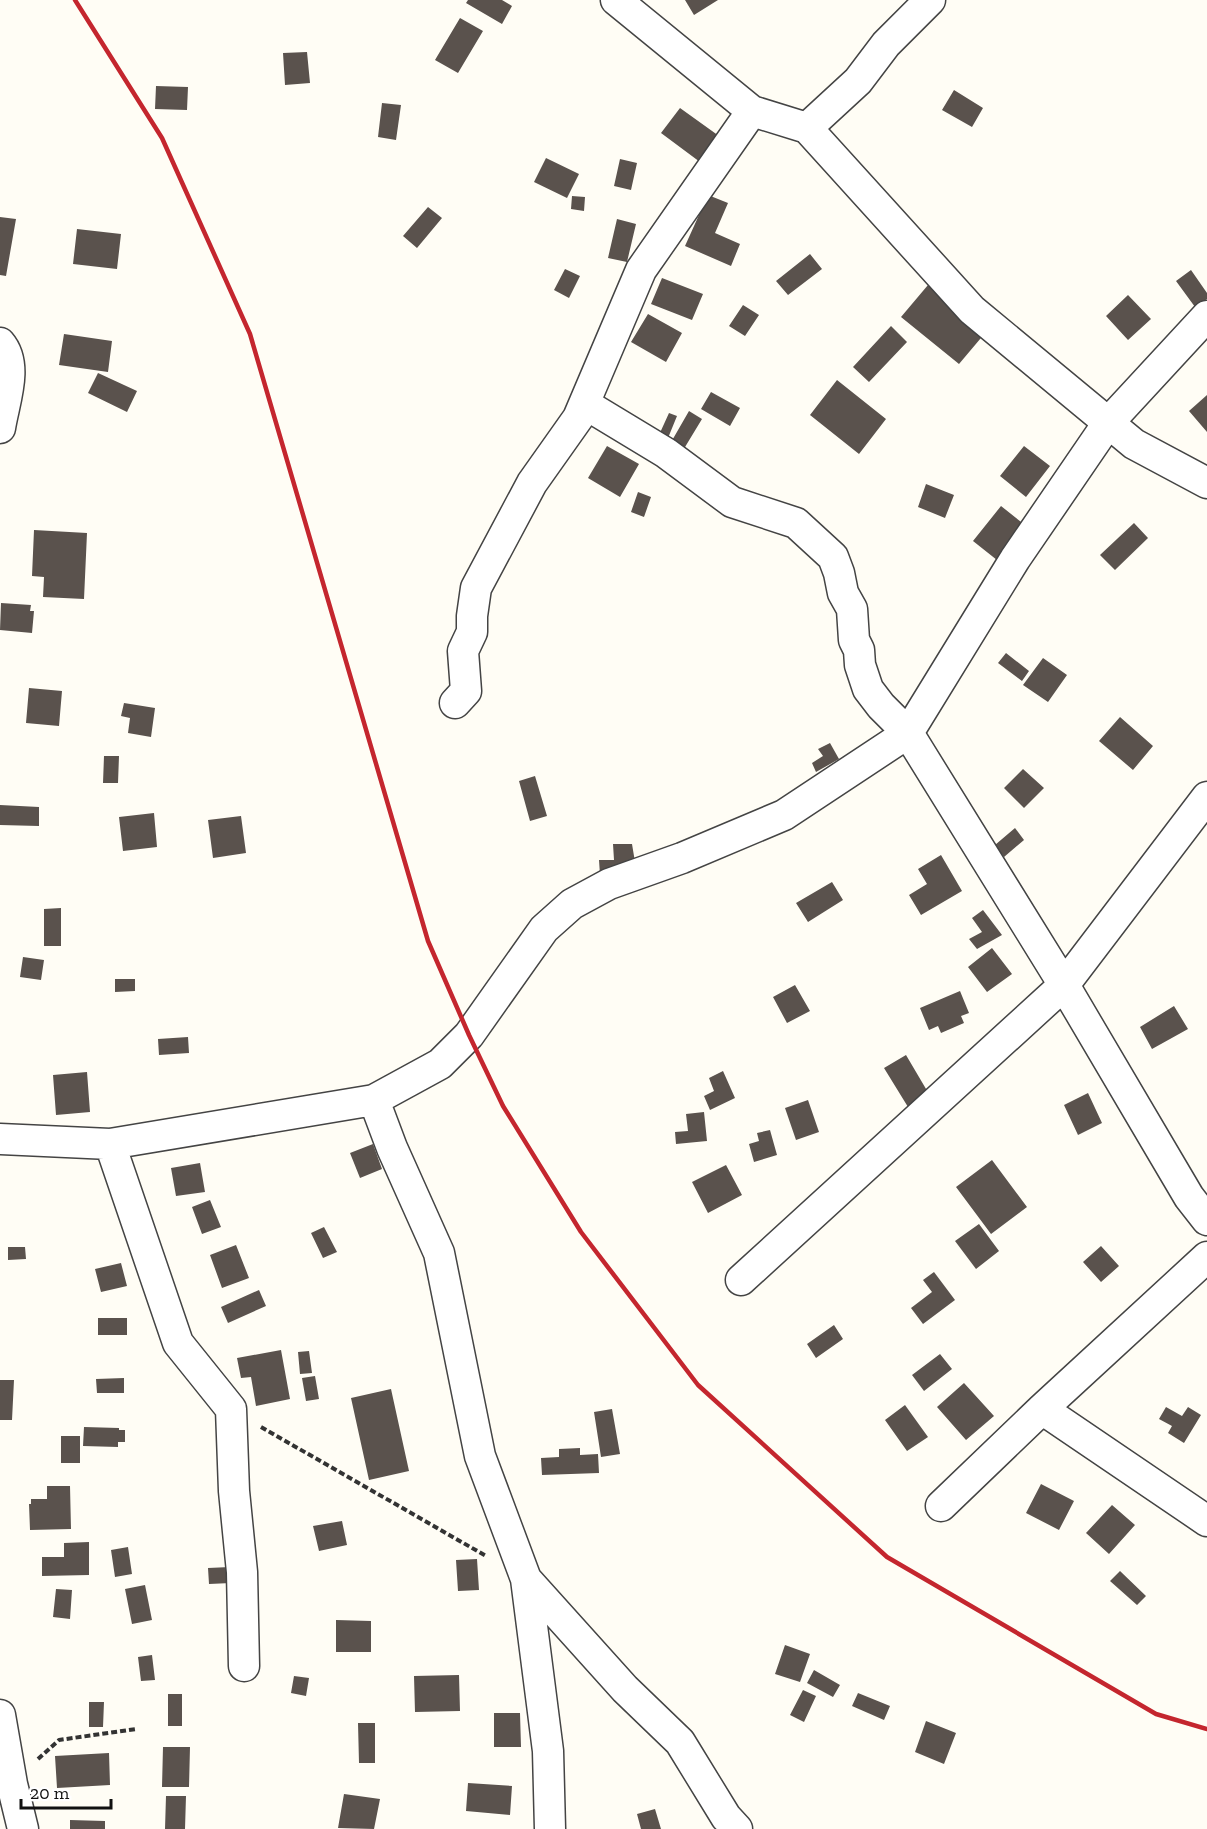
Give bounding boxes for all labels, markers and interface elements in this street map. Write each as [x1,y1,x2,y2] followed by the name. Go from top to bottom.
[21,1772,111,1810] scale bar
[30,1782,70,1804] text: 20 m

